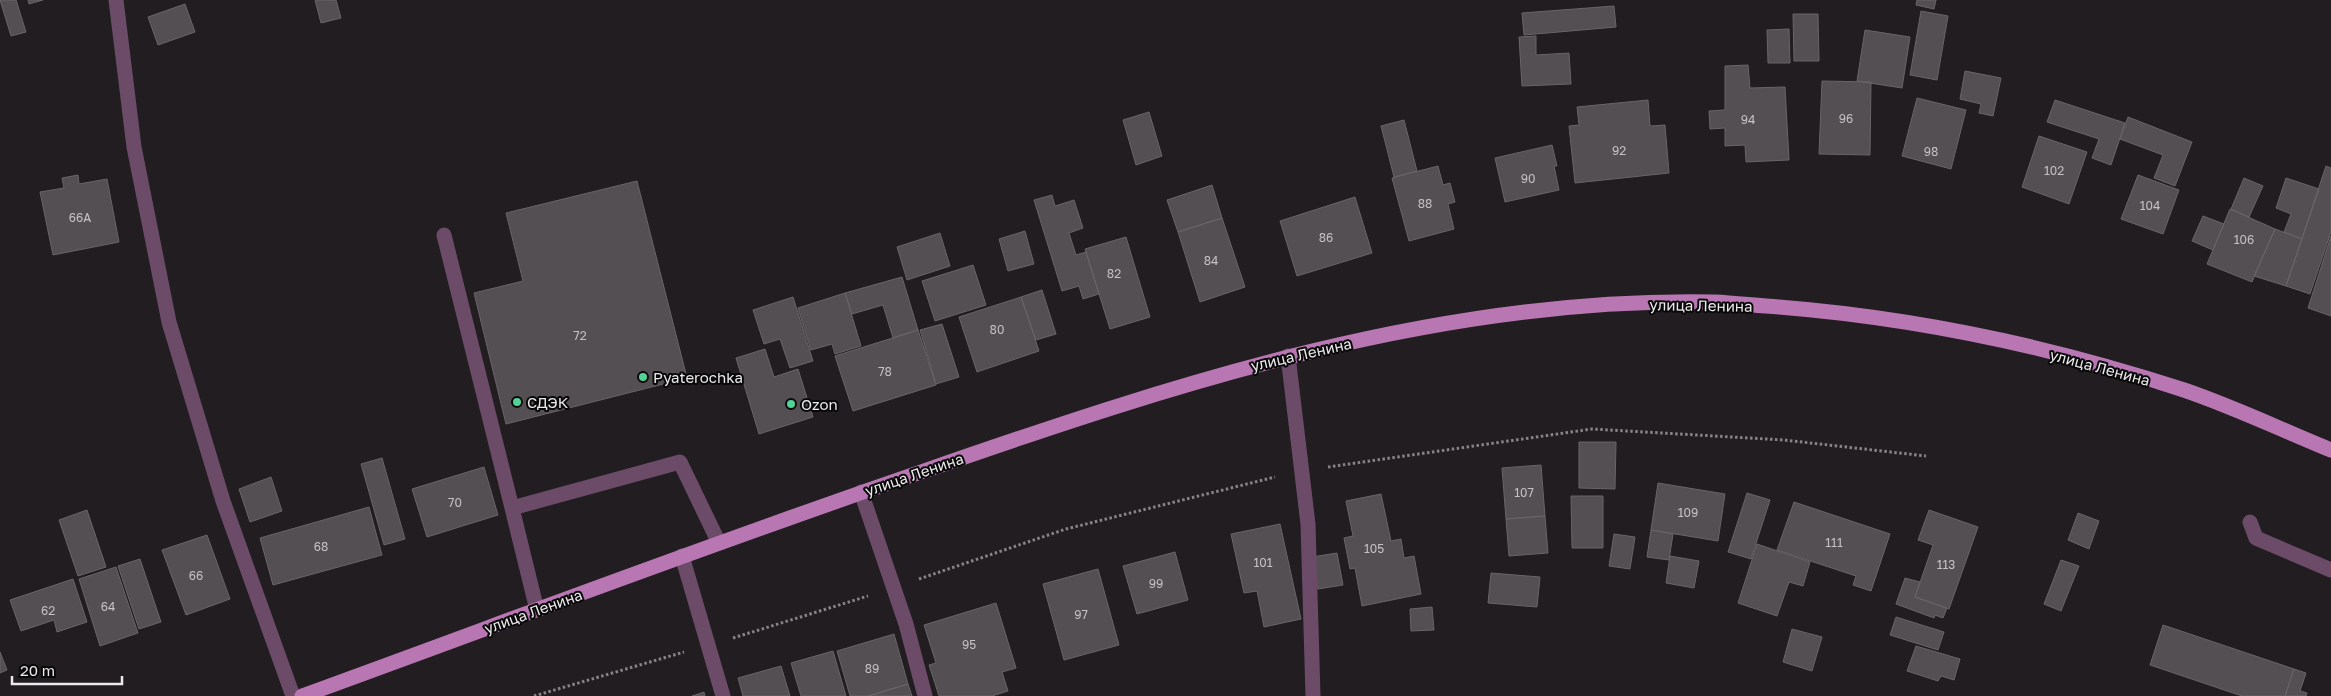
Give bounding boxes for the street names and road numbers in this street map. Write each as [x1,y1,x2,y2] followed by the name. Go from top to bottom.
[1649,295,1753,315] street label: улица Ленина
[1249,334,1353,374] street label: улица Ленина
[2048,345,2152,389] street label: улица Ленина
[862,449,966,499] street label: улица Ленина
[481,585,585,637] street label: улица Ленина

